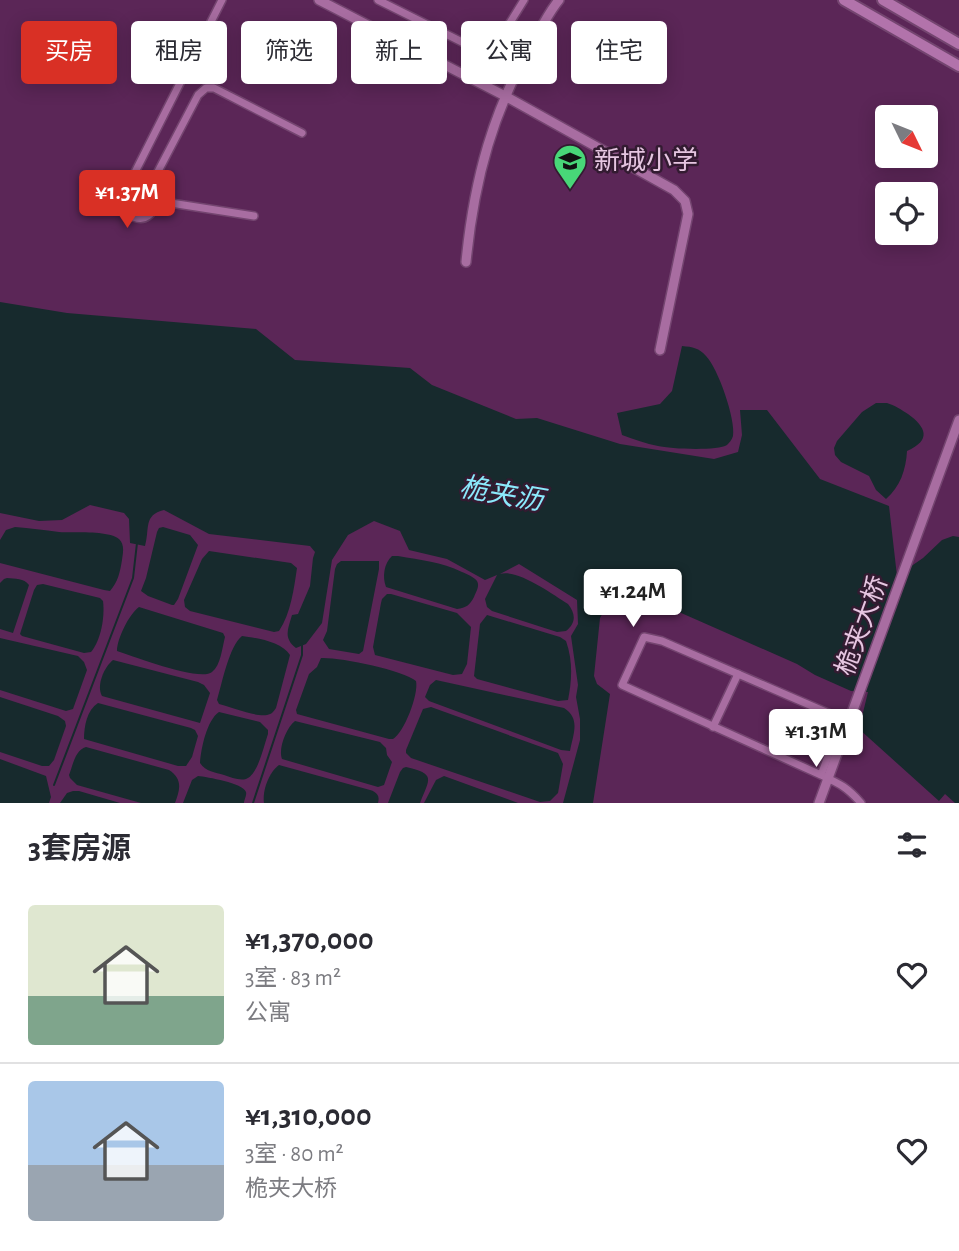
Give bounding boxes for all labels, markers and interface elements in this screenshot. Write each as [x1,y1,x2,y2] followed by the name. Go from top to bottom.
[21,21,117,84] chip: 买房
[131,21,227,84] chip: 租房
[241,21,337,84] chip: 筛选
[351,21,447,84] chip: 新上
[461,21,557,84] chip: 公寓
[571,21,667,84] chip: 住宅
[875,105,938,168] north arrow
[875,105,938,245] map controls
[551,142,589,191] school or university icon: 新城小学
[594,146,698,174] place label: 新城小学
[70,170,184,230] pin: ¥1.37M
[95,181,159,204] text: ¥1.37M
[875,182,938,245] button: locate
[457,472,550,517] water label: 桅夹沥
[576,570,690,629] pin: ¥1.24M
[830,572,892,679] street label: 桅夹大桥
[600,580,666,603] text: ¥1.24M
[759,710,873,769] pin: ¥1.31M
[785,720,847,743] text: ¥1.31M
[893,826,931,864] icon: filters
[28,834,131,864] text: 3套房源
[245,925,374,955] text: ¥1,370,000
[84,933,168,1017] icon: home
[893,956,931,994] icon: heart
[245,967,341,990] text: 3室 · 83 m²
[245,1002,291,1025] text: 公寓
[245,1101,372,1131] text: ¥1,310,000
[84,1109,168,1193] icon: home
[893,1132,931,1170] icon: heart
[245,1143,344,1166] text: 3室 · 80 m²
[245,1178,337,1201] text: 桅夹大桥

